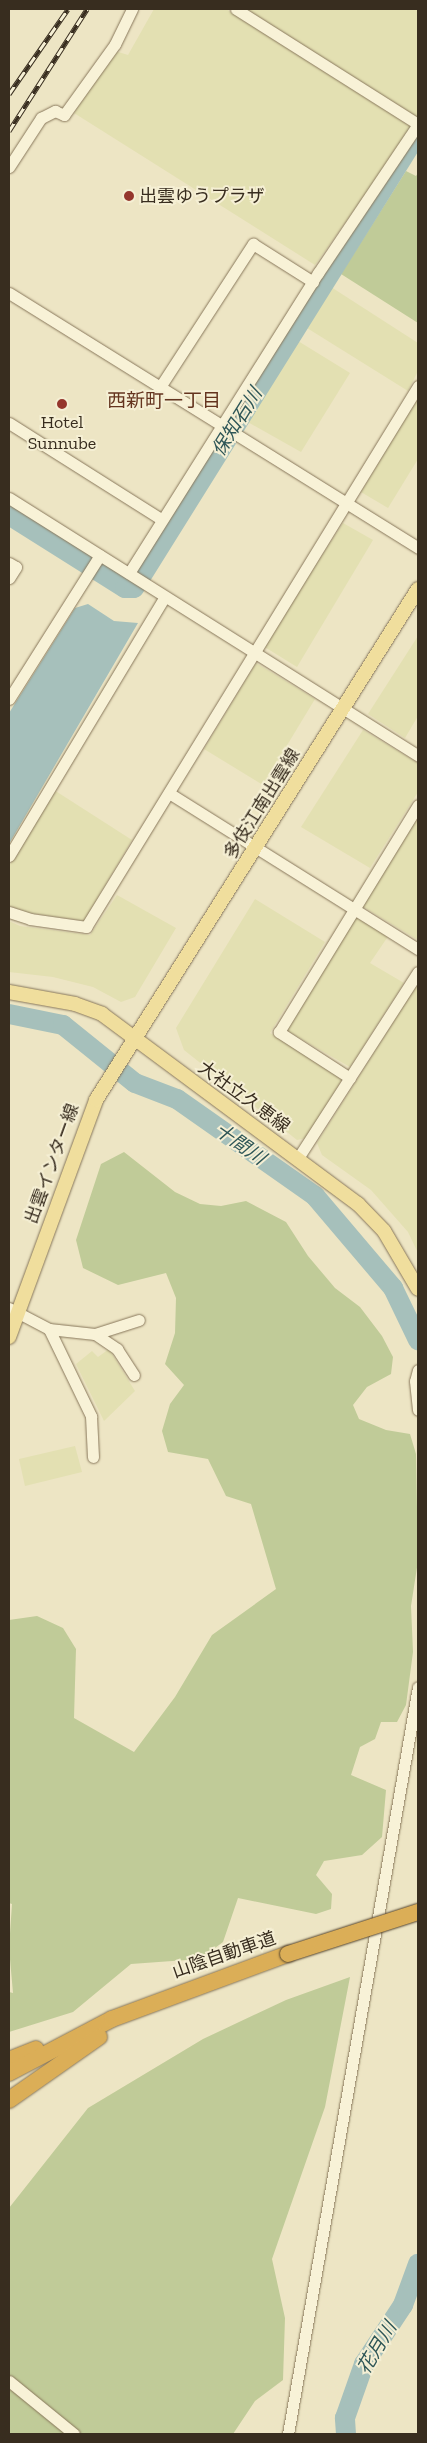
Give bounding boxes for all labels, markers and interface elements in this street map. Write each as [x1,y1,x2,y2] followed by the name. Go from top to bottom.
[139,185,265,207] place label: 出雲ゆうプラザ
[123,190,135,202] marker: 出雲ゆうプラザ
[207,384,267,460] water label: 保知石川
[107,390,221,412] district label: 西新町一丁目
[56,398,68,410] marker: Hotel Sunnube
[28,412,96,454] place label: Hotel Sunnube
[219,745,305,863] street label: 多伎江南出雲線
[194,1057,294,1137] street label: 大社立久恵線
[20,1101,84,1227] street label: 出雲インター線
[210,1118,270,1170] water label: 十間川
[169,1927,279,1983] street label: 山陰自動車道
[353,2318,401,2378] water label: 花月川

